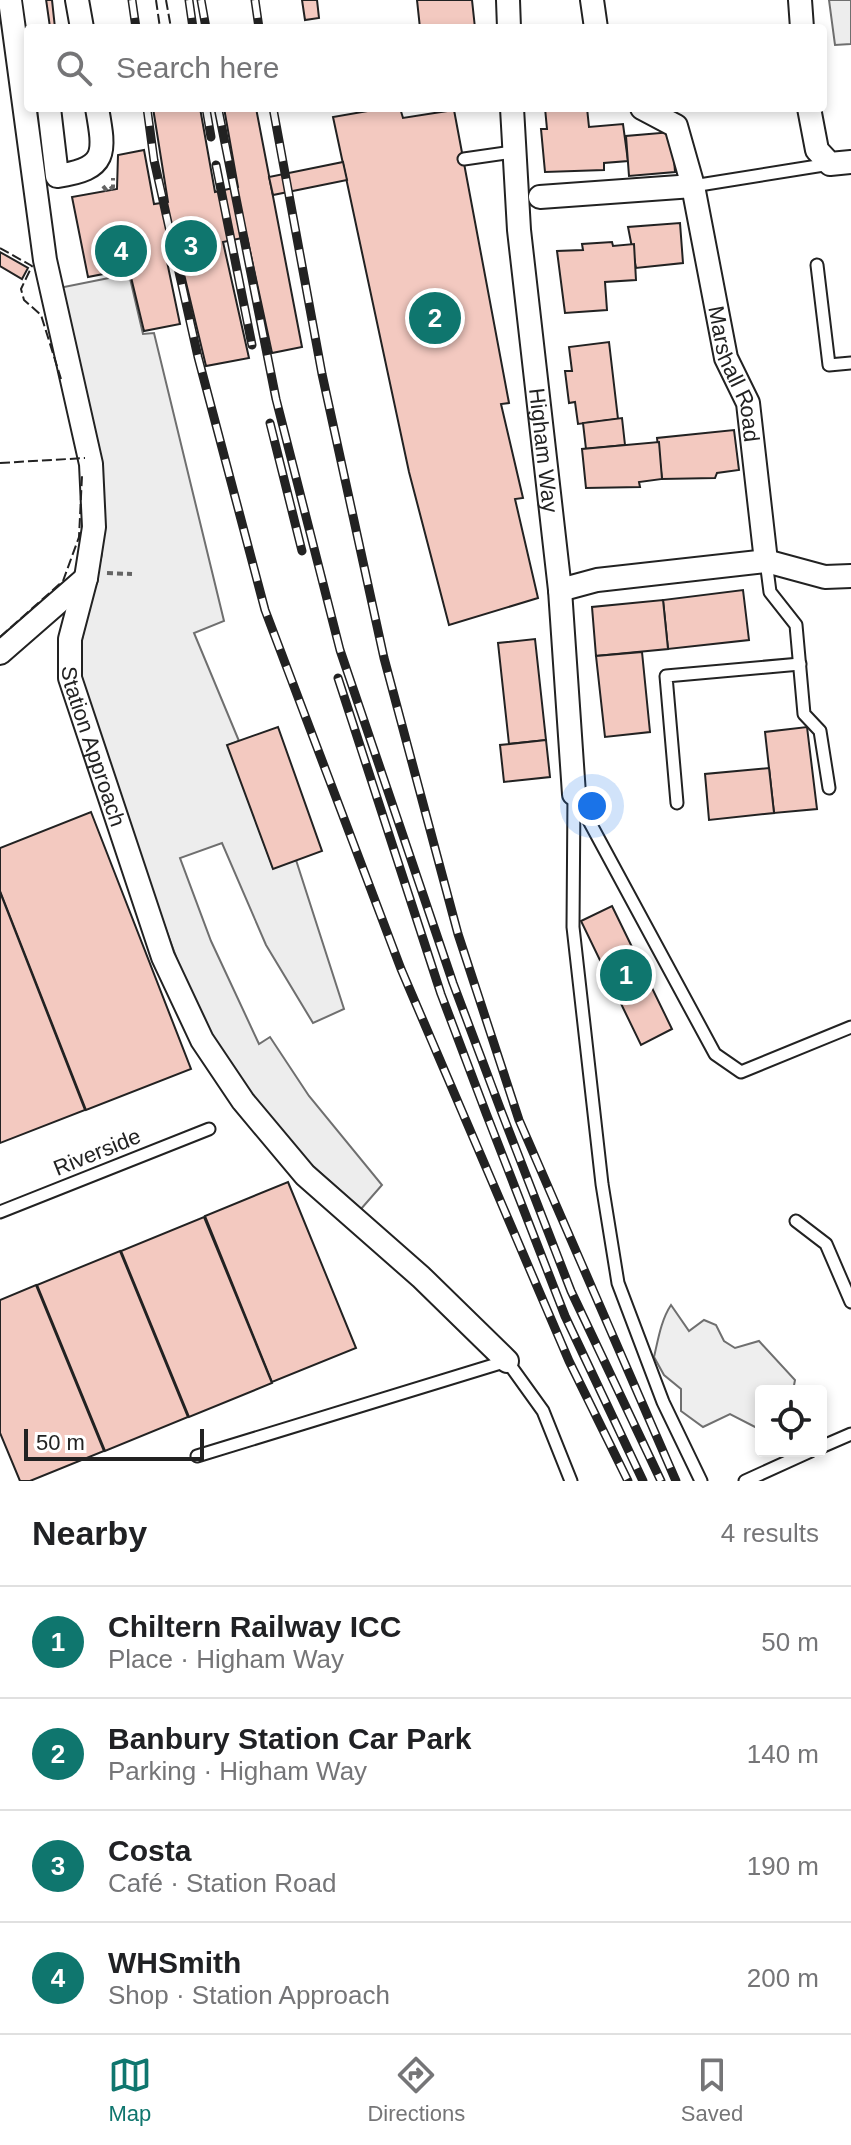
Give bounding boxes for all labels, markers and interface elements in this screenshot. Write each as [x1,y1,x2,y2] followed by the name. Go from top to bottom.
[24,24,827,112] search box
[52,46,96,90] icon: search
[116,51,279,84] text: Search here
[165,216,217,276] pin: 3
[95,221,147,281] pin: 4
[409,288,461,348] pin: 2
[704,304,765,443] street label: Marshall Road
[525,387,564,514] street label: Higham Way
[58,666,131,830] street label: Station Approach
[572,786,612,826] your location
[600,945,652,1005] pin: 1
[50,1123,144,1181] street label: Riverside
[755,1385,827,1457] map controls
[755,1385,827,1457] button: locate
[24,1425,204,1461] scale bar
[36,1430,85,1455] text: 50 m
[32,1514,147,1552] text: Nearby
[721,1518,819,1548] text: 4 results
[108,1610,401,1643] text: Chiltern Railway ICC
[51,1627,65,1657] text: 1
[761,1627,819,1657] text: 50 m
[108,1644,344,1674] text: Place · Higham Way
[108,1722,471,1755] text: Banbury Station Car Park
[51,1739,65,1769] text: 2
[747,1739,819,1769] text: 140 m
[108,1756,367,1786] text: Parking · Higham Way
[108,1834,191,1867] text: Costa
[51,1851,65,1881] text: 3
[747,1851,819,1881] text: 190 m
[108,1868,336,1898] text: Café · Station Road
[108,1946,241,1979] text: WHSmith
[51,1963,65,1993] text: 4
[747,1963,819,1993] text: 200 m
[108,1980,390,2010] text: Shop · Station Approach
[108,2053,152,2127] tab: Map
[367,2053,465,2127] tab: Directions
[681,2053,743,2127] tab: Saved

